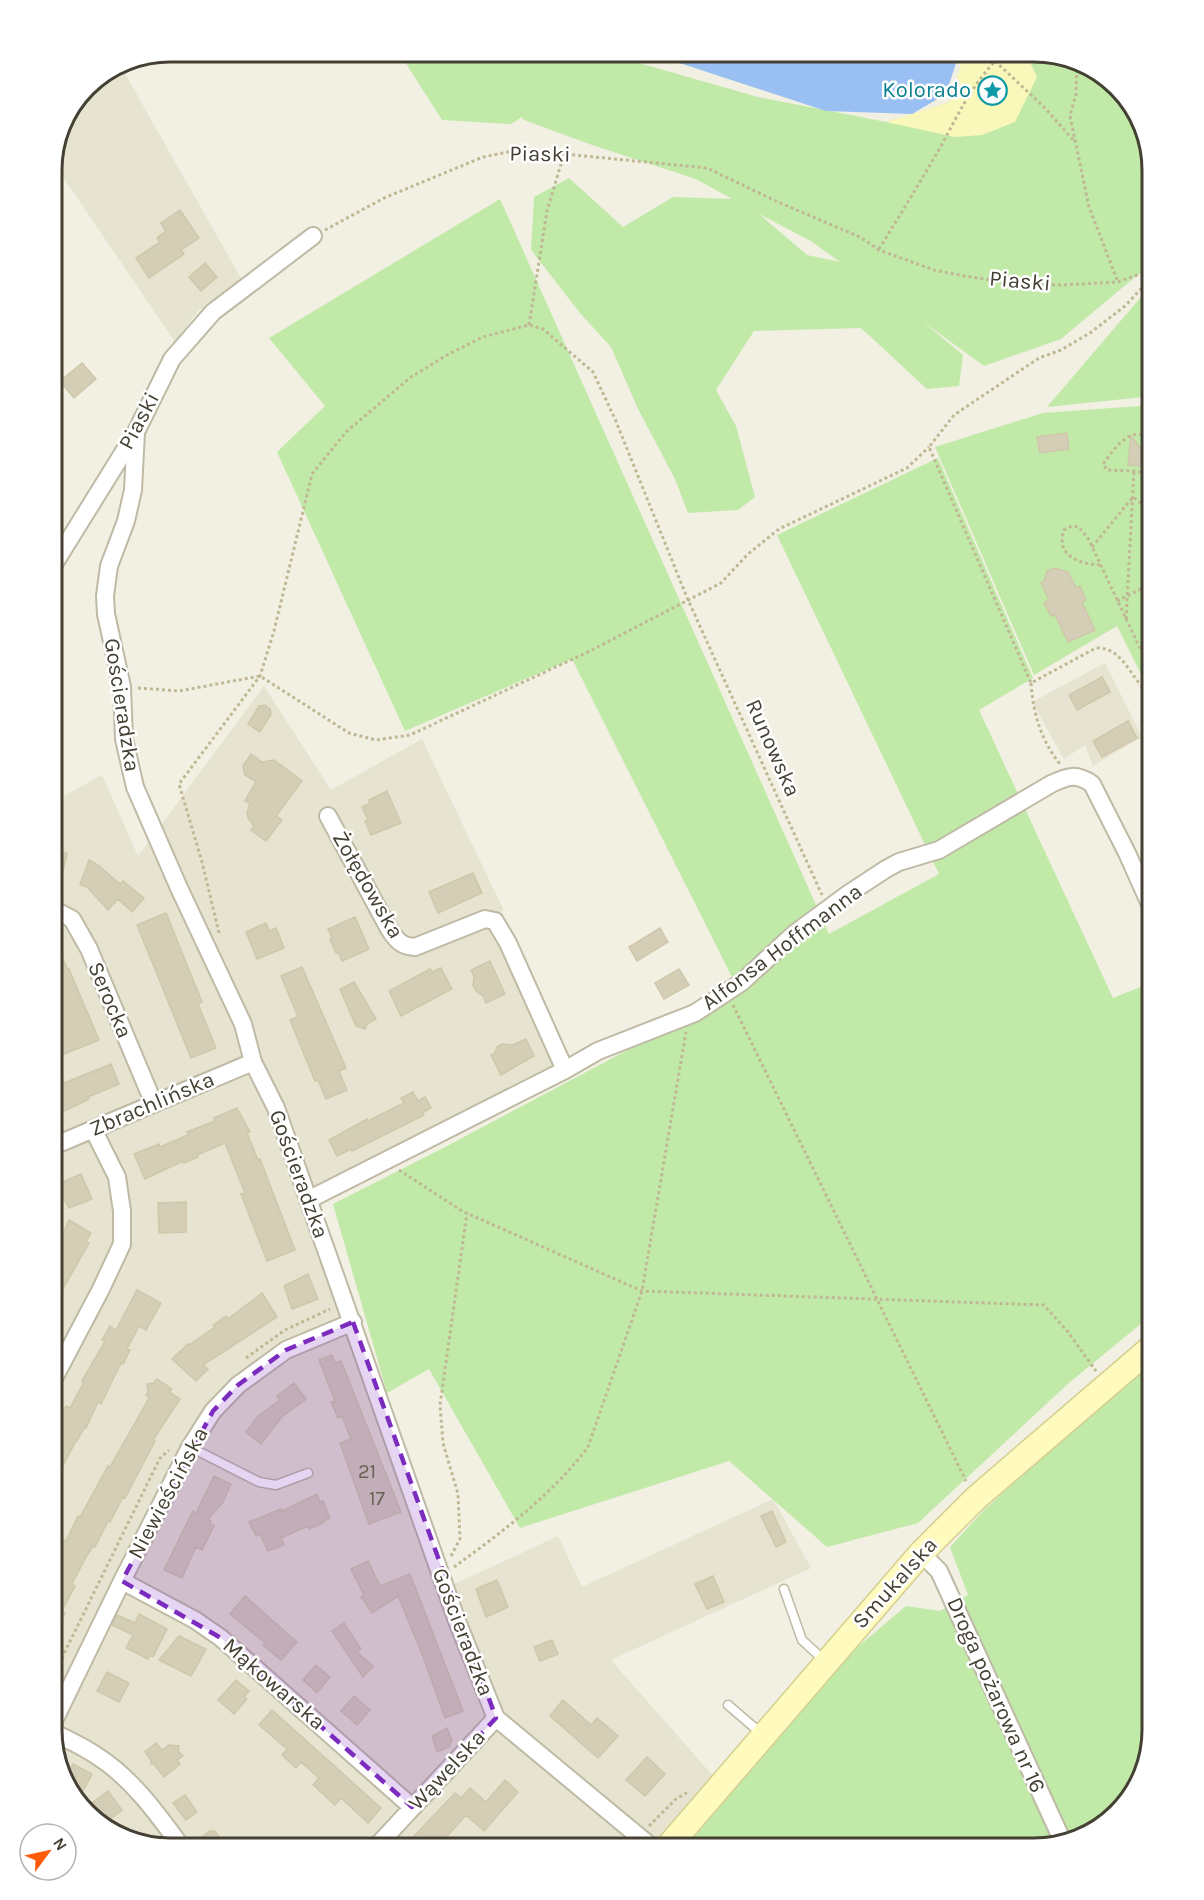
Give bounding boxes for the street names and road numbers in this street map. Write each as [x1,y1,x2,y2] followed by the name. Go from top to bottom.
[509,140,571,168] street label: Piaski
[988,265,1052,297] street label: Piaski
[113,388,165,454] street label: Piaski
[99,636,145,774] street label: Gościeradzka
[740,695,806,801] street label: Runowska
[327,827,409,943] street label: Żołędowska
[697,878,867,1016] street label: Alfonsa Hoffmanna
[82,958,138,1042] street label: Serocka
[86,1066,218,1142] street label: Zbrachlińska
[264,1106,334,1242] street label: Gościeradzka
[122,1423,214,1563] street label: Niewieścińska
[847,1532,943,1634] street label: Smukalska
[427,1564,499,1700] street label: Gościeradzka
[941,1593,1051,1797] street label: Droga pożarowa nr 16
[217,1632,331,1736] street label: Mąkowarska
[403,1724,491,1816] street label: Wąwelska

